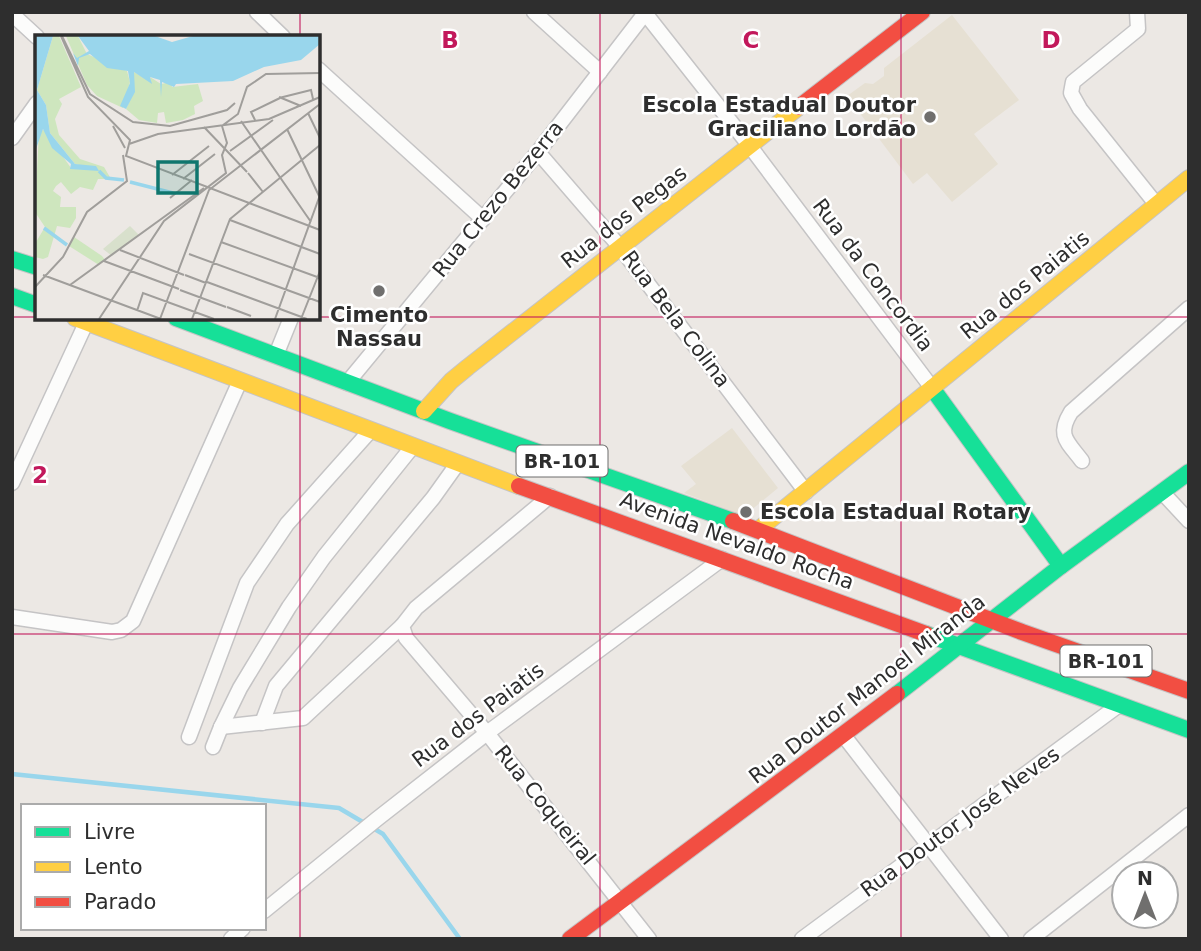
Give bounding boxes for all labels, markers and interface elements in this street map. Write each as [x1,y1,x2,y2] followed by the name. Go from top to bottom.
[441,27,459,53] text: B
[743,27,759,53] text: C
[1041,27,1061,53] text: D
[35,35,320,320] inset map
[642,93,917,141] place label: Escola Estadual Doutor Graciliano Lordão
[922,109,938,125] marker: Escola Estadual Doutor Graciliano Lordão
[428,116,568,282] street label: Rua Crezo Bezerra
[557,161,691,273] street label: Rua dos Pegas
[808,194,938,356] street label: Rua da Concordia
[956,226,1094,344] street label: Rua dos Paiatis
[617,246,735,392] street label: Rua Bela Colina
[371,283,387,299] marker: Cimento Nassau
[330,303,428,351] place label: Cimento Nassau
[516,446,608,476] road number: BR-101
[32,462,48,488] text: 2
[617,487,857,595] street label: Avenida Nevaldo Rocha
[760,500,1031,524] place label: Escola Estadual Rotary
[738,504,754,520] marker: Escola Estadual Rotary
[744,589,990,789] street label: Rua Doutor Manoel Miranda
[1060,646,1152,676] road number: BR-101
[407,658,549,772] street label: Rua dos Paiatis
[489,740,601,870] street label: Rua Coqueiral
[856,742,1064,902] street label: Rua Doutor José Neves
[21,804,266,930] legend
[84,820,135,844] text: Livre
[84,855,143,879] text: Lento
[1110,860,1180,930] north arrow
[1137,867,1153,889] text: N
[84,890,156,914] text: Parado

